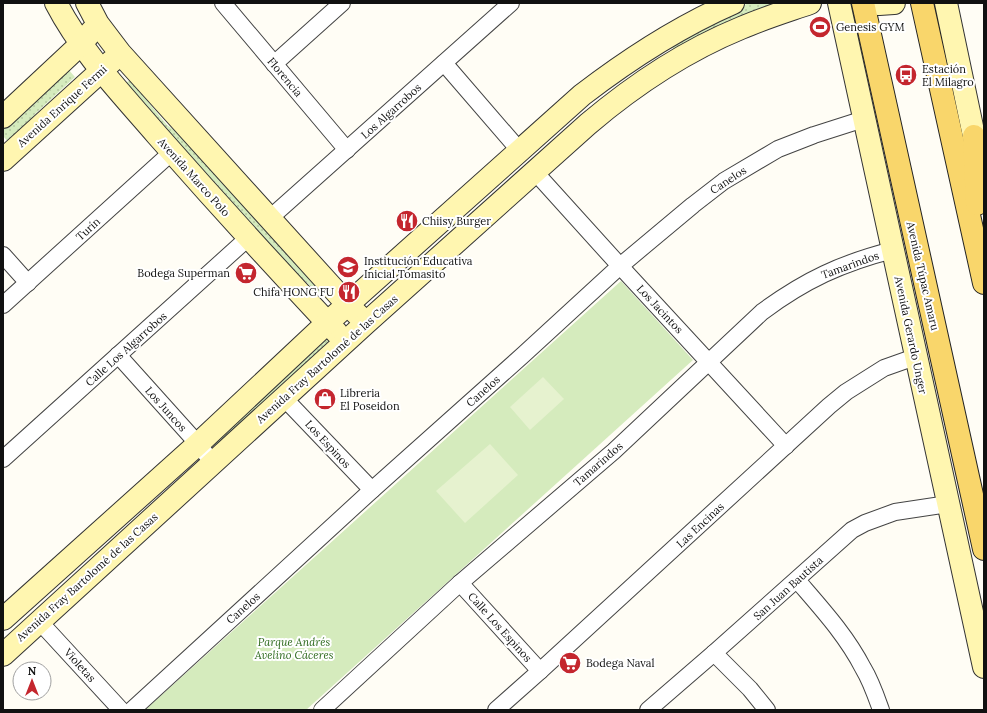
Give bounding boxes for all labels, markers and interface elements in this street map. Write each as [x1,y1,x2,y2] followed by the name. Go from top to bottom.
[807,14,833,40] sports icon: Genesis GYM
[836,20,905,34] place label: Genesis GYM
[264,54,306,100] street label: Florencia
[14,62,110,151] street label: Avenida Enrique Fermi
[893,62,919,88] bus stop icon: Estación El Milagro
[922,62,974,89] place label: Estación El Milagro
[358,80,424,142] street label: Los Algarrobos
[154,134,233,219] street label: Avenida Marco Polo
[707,163,749,197] street label: Canelos
[394,208,420,234] restaurant icon: Chiisy Burger
[73,214,103,244] street label: Turín
[422,214,491,228] place label: Chiisy Burger
[903,219,942,332] street label: Avenida Túpac Amaru
[819,248,881,282] street label: Tamarindos
[335,254,361,280] school or university icon: Institución Educativa Inicial Tomasito
[364,254,473,281] place label: Institución Educativa Inicial Tomasito
[233,260,259,286] supermarket icon: Bodega Superman
[137,266,230,280] place label: Bodega Superman
[891,274,930,395] street label: Avenida Gerardo Unger
[336,279,362,305] restaurant icon: Chifa HONG FU
[634,282,686,336] street label: Los Jacintos
[253,285,334,299] place label: Chifa HONG FU
[253,292,401,427] street label: Avenida Fray Bartolomé de las Casas
[83,309,169,389] street label: Calle Los Algarrobos
[463,372,503,410] street label: Canelos
[142,384,190,434] street label: Los Juncos
[312,386,338,412] shop icon: Libreria El Poseidon
[340,386,400,413] place label: Libreria El Poseidon
[302,417,354,471] street label: Los Espinos
[571,439,625,489] street label: Tamarindos
[673,499,727,551] street label: Las Encinas
[13,510,161,645] street label: Avenida Fray Bartolomé de las Casas
[750,553,826,623] street label: San Juan Bautista
[223,589,263,627] street label: Canelos
[465,589,535,665] street label: Calle Los Espinos
[254,635,334,662] park label: Parque Andrés Avelino Cáceres
[61,645,99,685] street label: Violetas
[557,650,583,676] supermarket icon: Bodega Naval
[586,656,654,670] place label: Bodega Naval
[12,661,52,701] north arrow
[28,664,37,678] text: N

